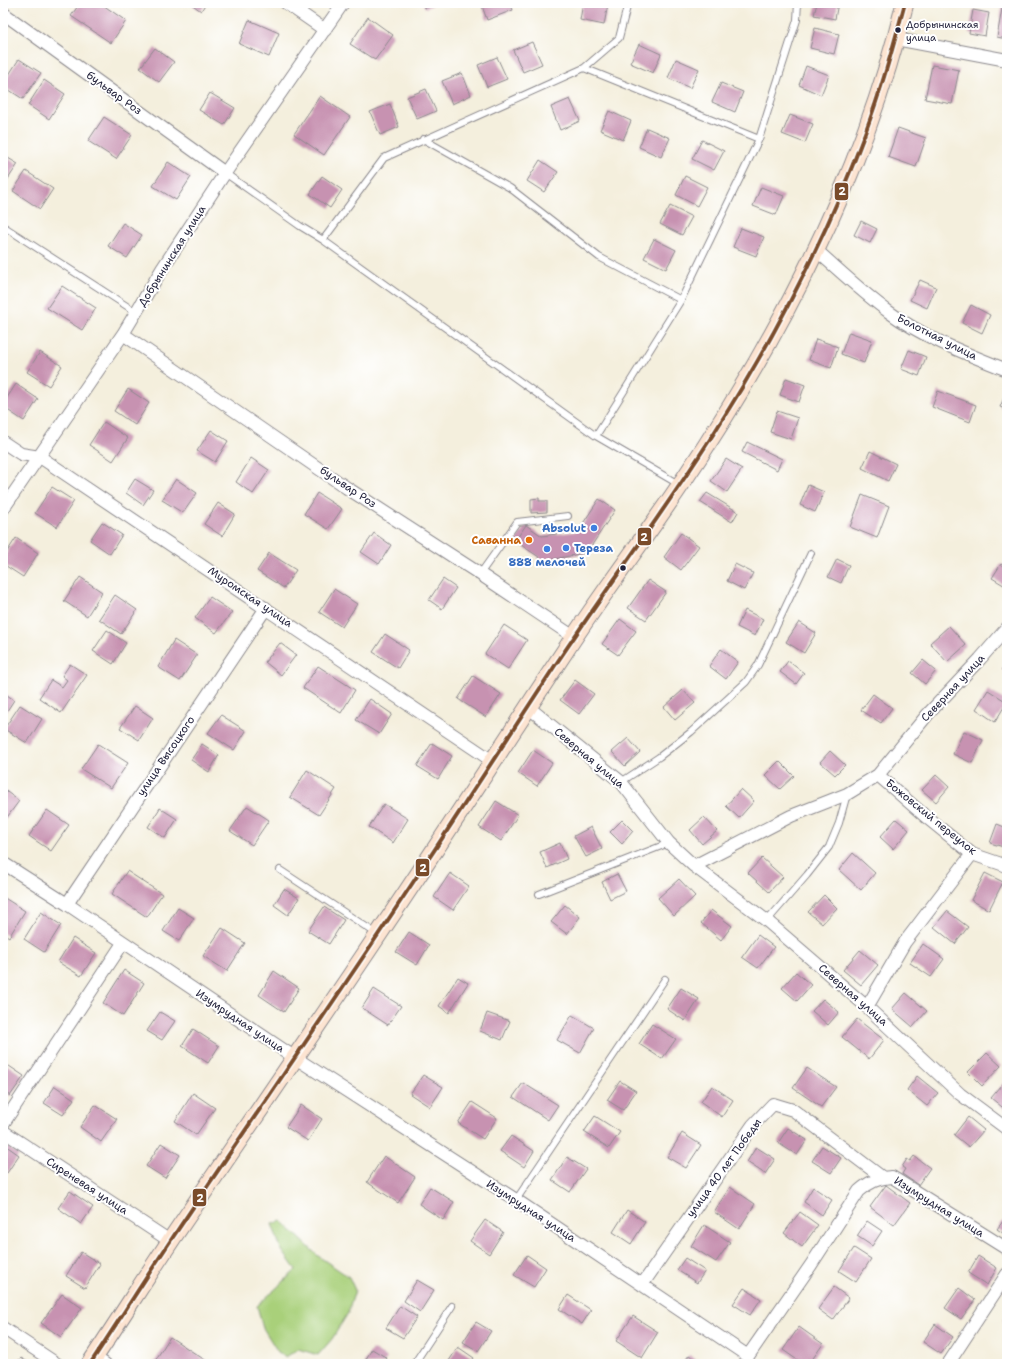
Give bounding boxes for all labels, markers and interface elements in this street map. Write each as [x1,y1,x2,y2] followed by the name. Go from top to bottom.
[906,18,978,44] place label: Добрынинская улица
[893,25,903,35] marker: Добрынинская улица
[83,68,145,118] street label: бульвар Роз
[834,182,849,201] line badge: 2
[838,184,846,199] text: 2
[135,202,209,309] street label: Добрынинская улица
[894,310,980,364] street label: Болотная улица
[317,463,379,511] street label: бульвар Роз
[542,521,587,536] place label: Absolut
[589,523,599,533] marker: Absolut
[637,527,652,546] line badge: 2
[640,530,648,545] text: 2
[471,533,521,548] place label: Саванна
[524,535,534,545] marker: Саванна
[574,541,613,556] place label: Тереза
[561,543,571,553] marker: Тереза
[542,544,552,554] marker: 888 мелочей
[508,555,586,570] place label: 888 мелочей
[205,563,295,631] street label: Муромская улица
[618,563,628,573] unlabelled marker
[918,651,988,725] street label: Северная улица
[134,713,199,799] street label: улица Высоцкого
[551,724,627,792] street label: Северная улица
[882,776,980,858] street label: Божовский переулок
[415,858,430,877] line badge: 2
[419,861,427,876] text: 2
[815,961,891,1029] street label: Северная улица
[193,986,287,1056] street label: Изумрудная улица
[683,1116,765,1220] street label: улица 40 лет Победы
[43,1154,131,1218] street label: Сиреневая улица
[891,1173,987,1241] street label: Изумрудная улица
[483,1176,579,1246] street label: Изумрудная улица
[192,1188,207,1207] line badge: 2
[196,1191,204,1206] text: 2

